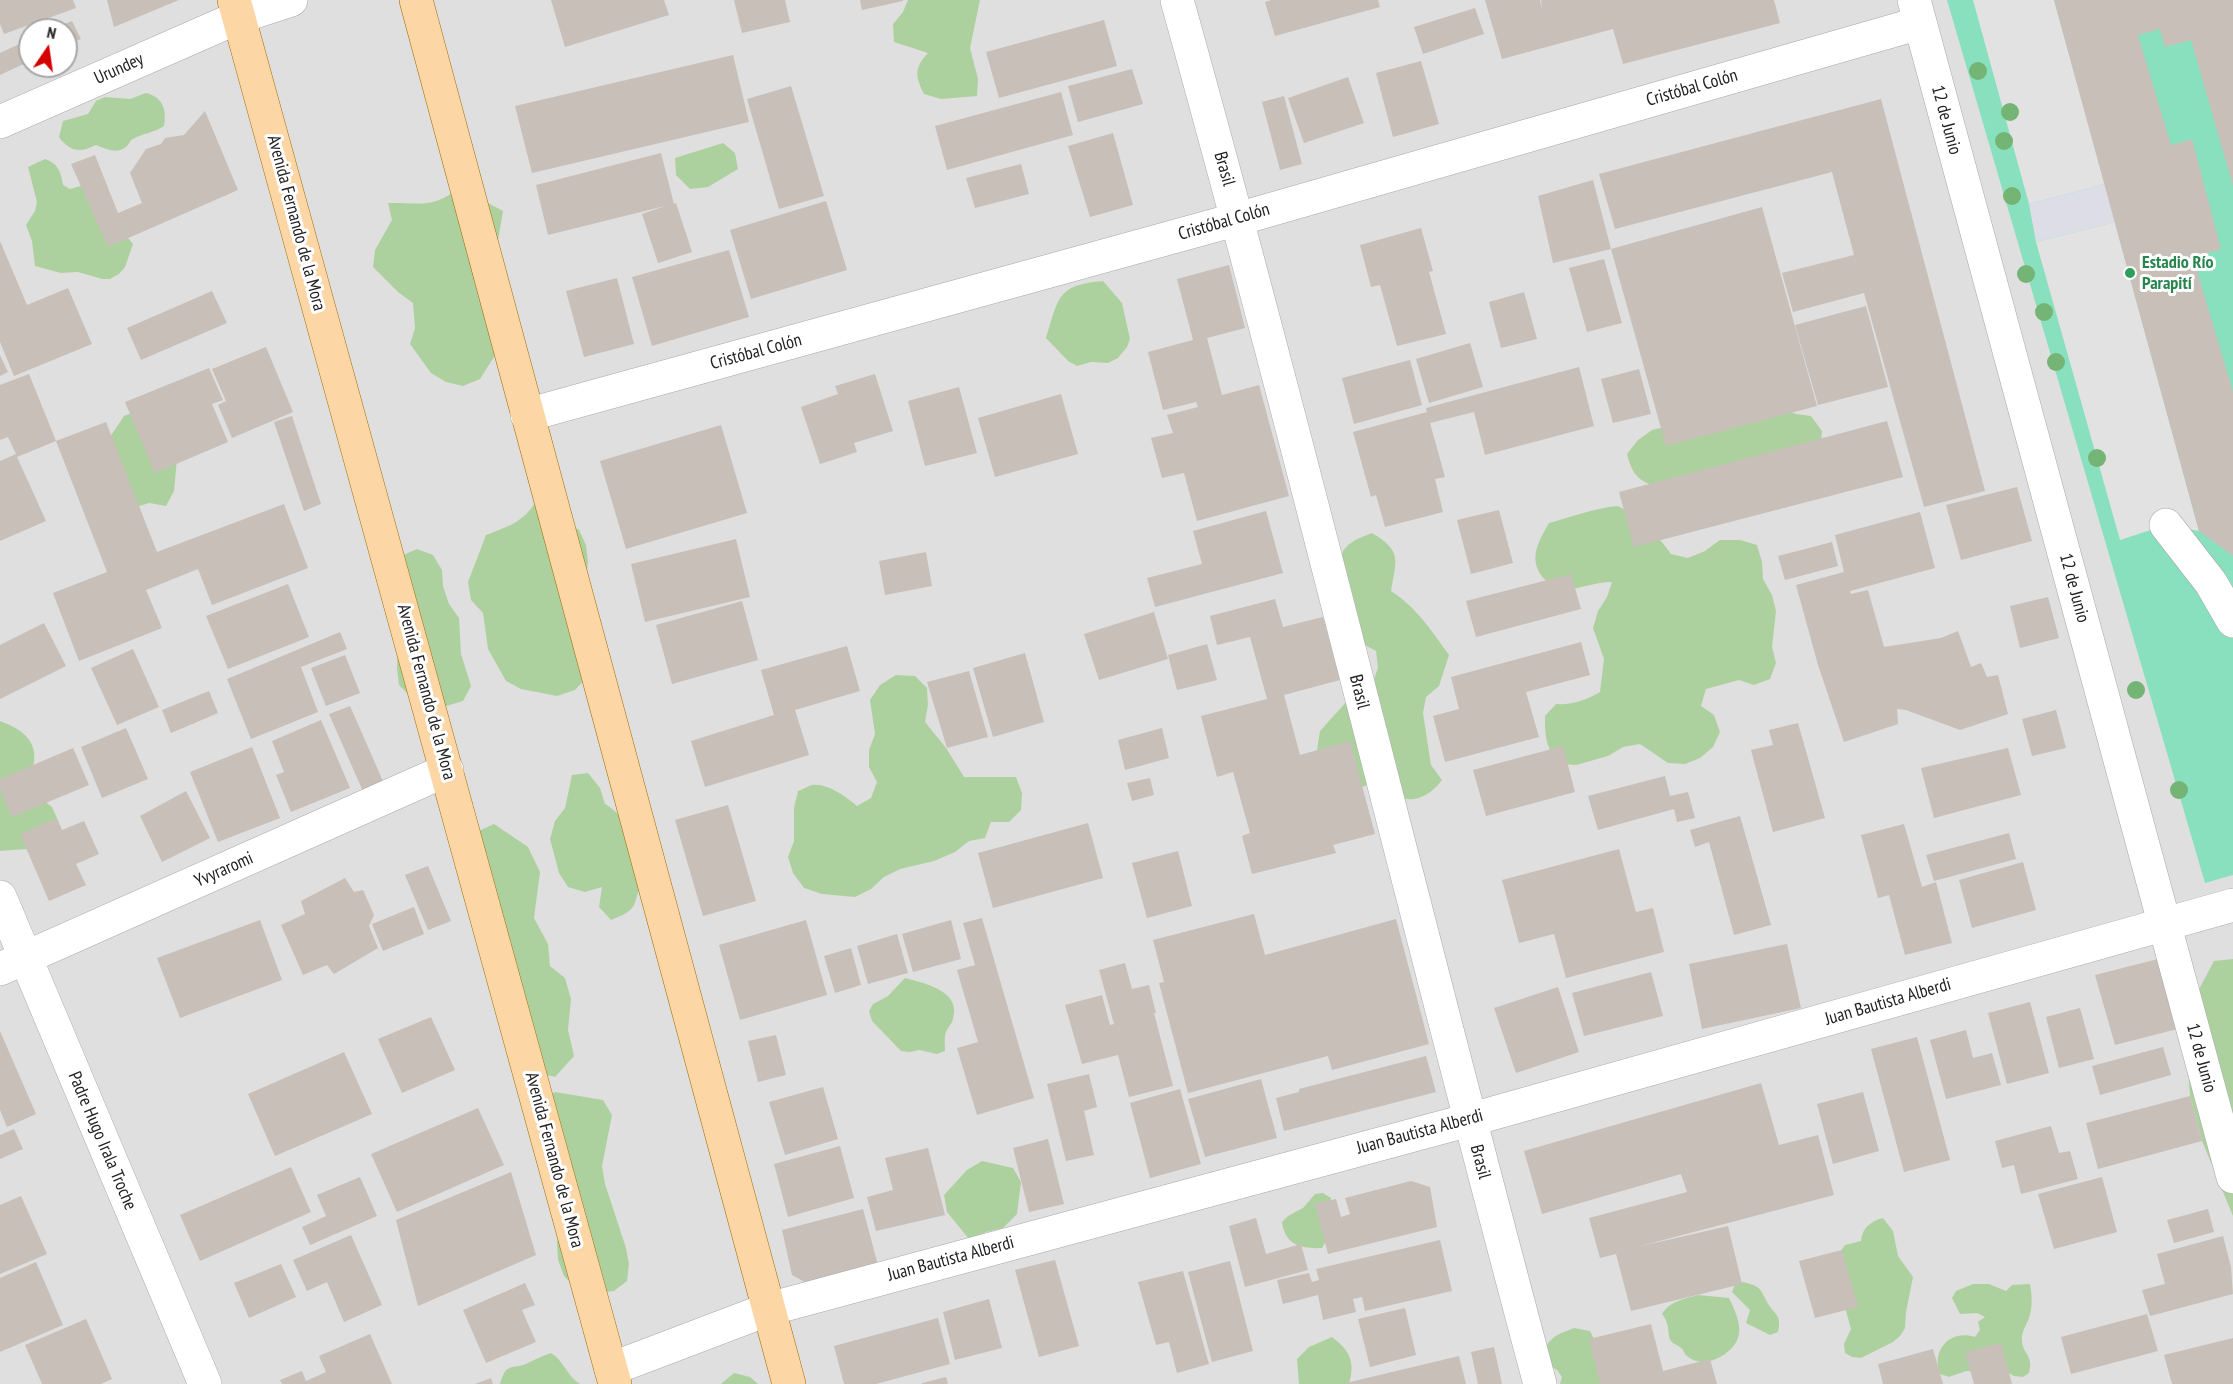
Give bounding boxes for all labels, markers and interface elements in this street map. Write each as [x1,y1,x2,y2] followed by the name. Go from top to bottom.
[18,18,78,78] north arrow
[45,22,58,43] text: N
[91,49,147,89] street label: Urundey
[1644,65,1740,111] street label: Cristóbal Colón
[1926,83,1966,157] street label: 12 de Junio
[262,133,330,313] street label: Avenida Fernando de la Mora
[1209,149,1239,189] street label: Brasil
[1176,199,1272,245] street label: Cristóbal Colón
[2142,252,2214,294] place label: Estadio Río Parapití
[2123,266,2137,280] marker: Estadio Río Parapití
[708,329,804,375] street label: Cristóbal Colón
[2054,551,2094,625] street label: 12 de Junio
[392,602,460,782] street label: Avenida Fernando de la Mora
[1344,673,1374,711] street label: Brasil
[191,848,257,892] street label: Yvyraromi
[1823,974,1953,1030] street label: Juan Bautista Alberdi
[2181,1021,2221,1095] street label: 12 de Junio
[63,1069,141,1213] street label: Padre Hugo Irala Troche
[520,1070,588,1250] street label: Avenida Fernando de la Mora
[1354,1105,1486,1159] street label: Juan Bautista Alberdi
[1465,1142,1495,1182] street label: Brasil
[885,1232,1017,1286] street label: Juan Bautista Alberdi

